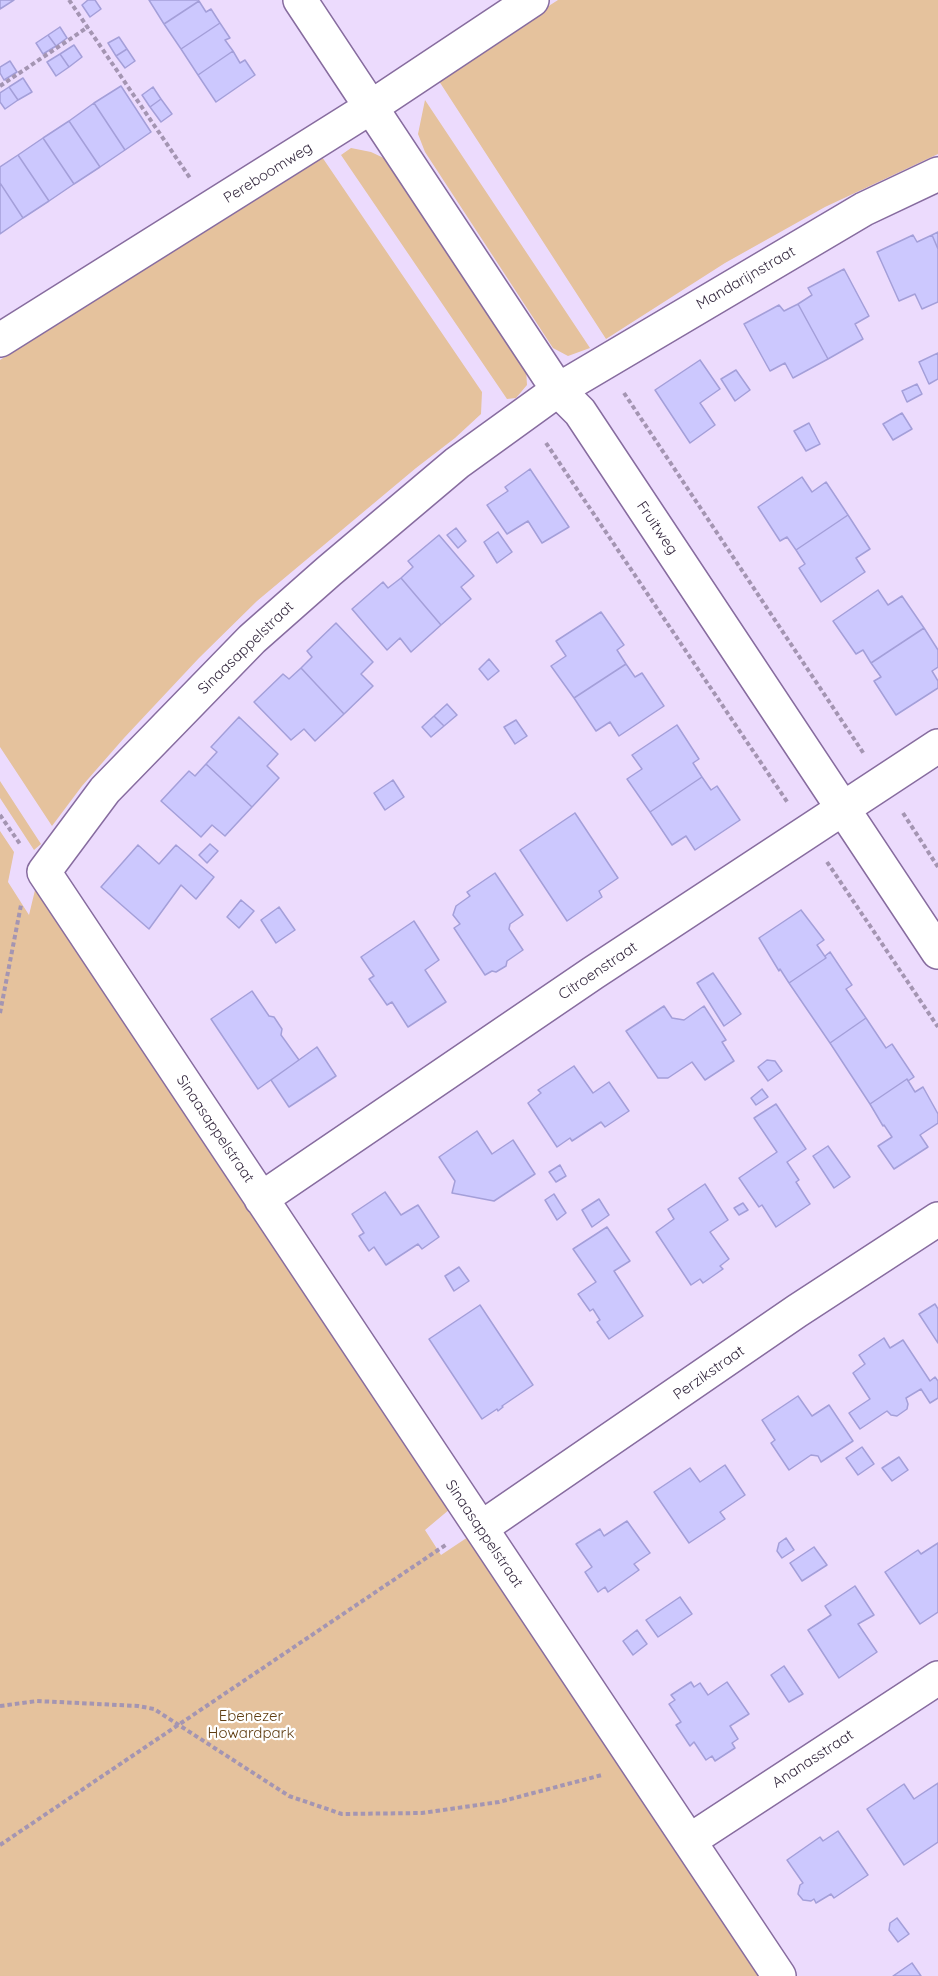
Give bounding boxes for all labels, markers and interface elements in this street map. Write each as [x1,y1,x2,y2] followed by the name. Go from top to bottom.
[220,139,316,207] street label: Pereboomweg
[693,242,799,314] street label: Mandarijnstraat
[633,498,681,558] street label: Fruitweg
[194,598,298,698] street label: Sinaasappelstraat
[555,938,641,1004] street label: Citroenstraat
[172,1072,258,1186] street label: Sinaasappelstraat
[670,1342,748,1404] street label: Perzikstraat
[441,1477,527,1591] street label: Sinaasappelstraat
[208,1707,294,1742] park label: Ebenezer Howardpark
[769,1726,857,1792] street label: Ananasstraat

